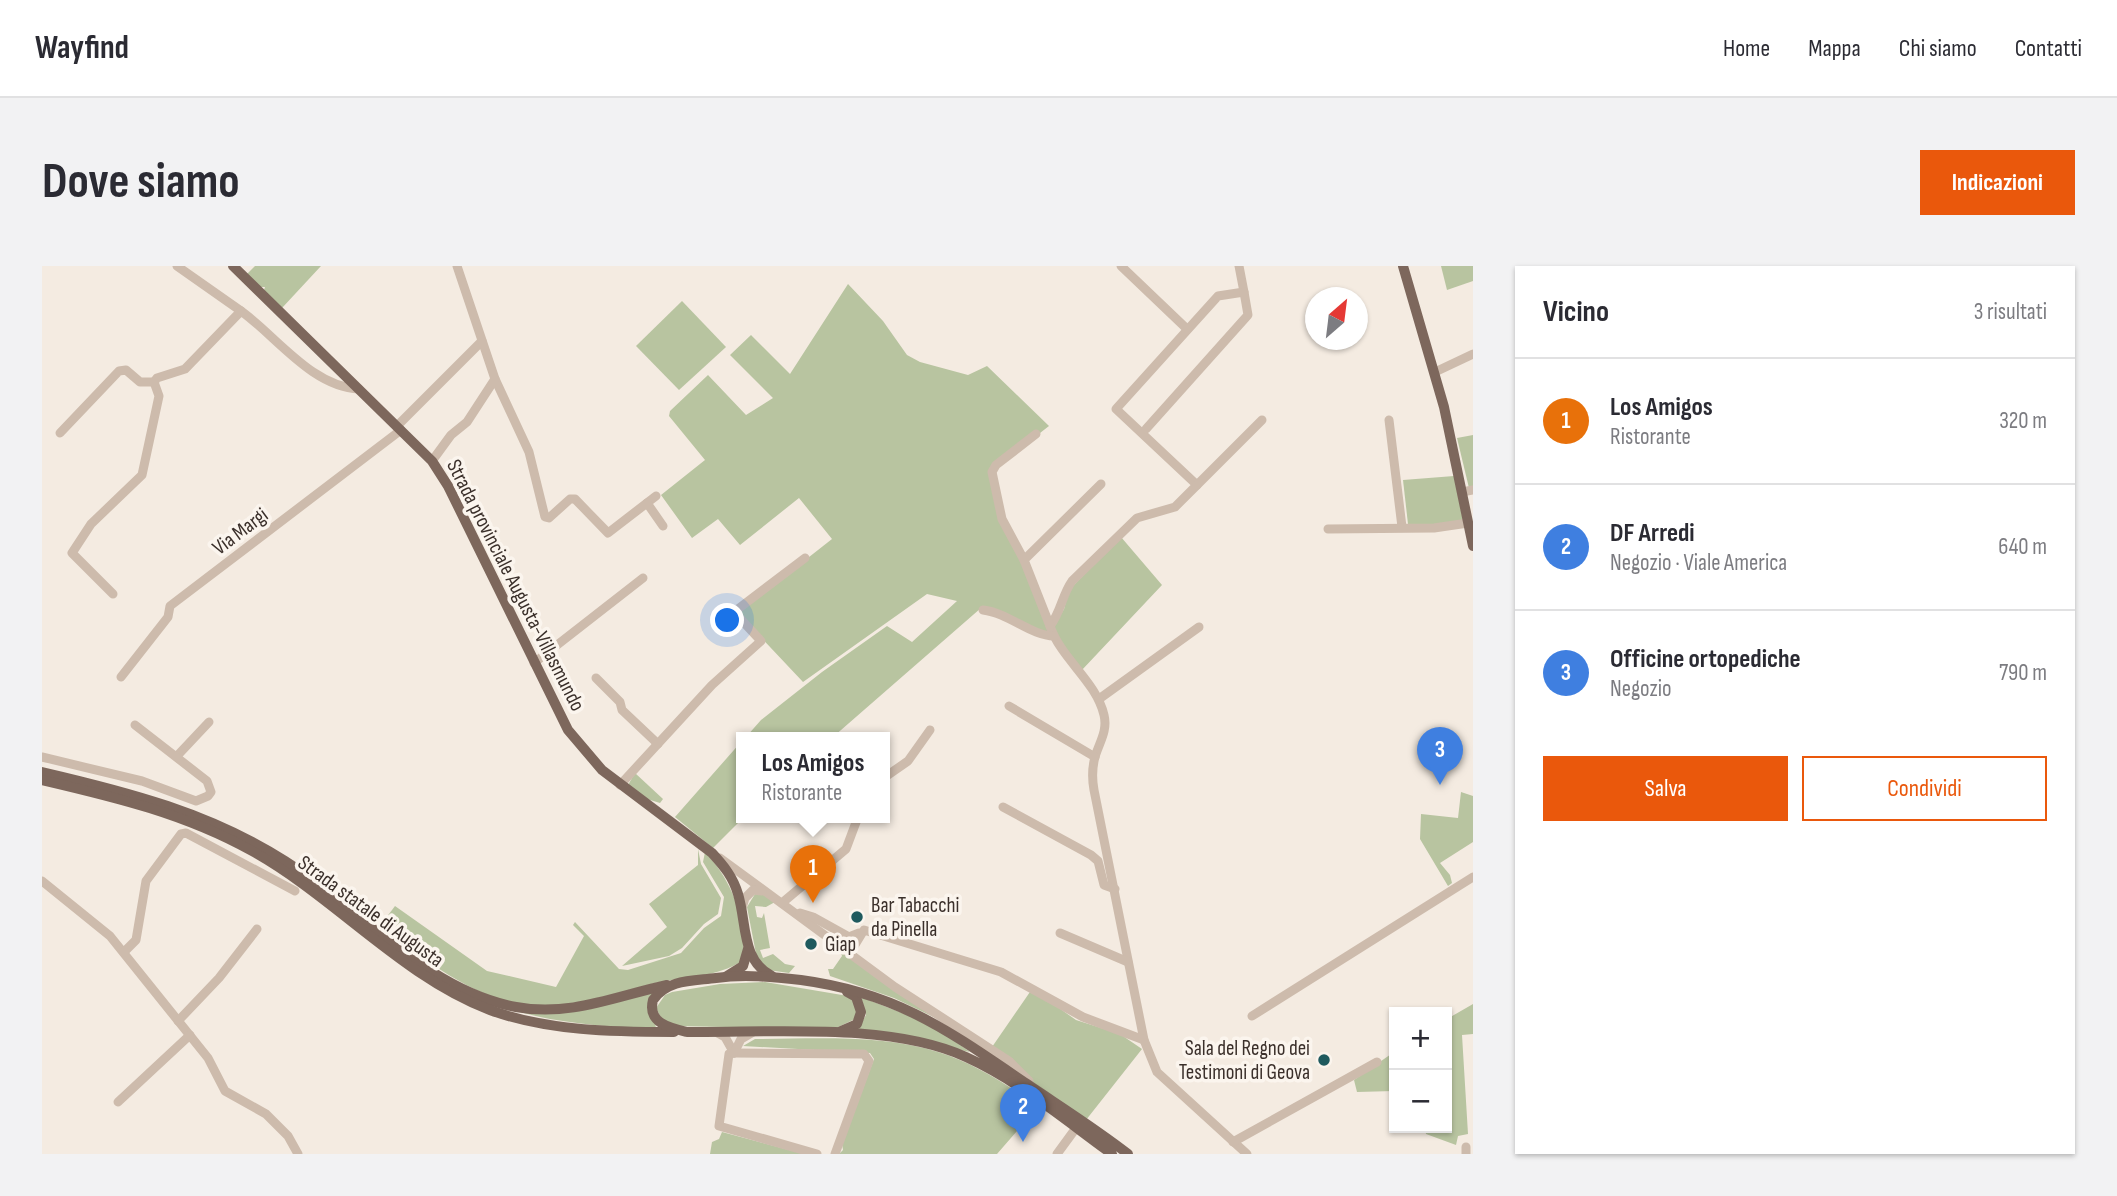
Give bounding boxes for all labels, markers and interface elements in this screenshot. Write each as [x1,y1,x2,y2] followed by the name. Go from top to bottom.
[35,28,129,68] text: Wayfind
[1723,34,1770,63] text: Home
[1808,34,1861,63] text: Mappa
[1899,34,1977,63] text: Chi siamo
[2015,34,2082,63] text: Contatti
[1920,150,2075,215] button: Indicazioni
[42,153,240,212] text: Dove siamo
[1305,287,1368,350] north arrow
[1543,294,1609,330] text: Vicino
[1974,298,2047,326] text: 3 risultati
[1610,392,1713,423] text: Los Amigos
[1561,407,1571,435] text: 1
[1999,407,2047,435] text: 320 m
[1610,423,1691,451] text: Ristorante
[441,455,590,715] street label: Strada provinciale Augusta-Villasmundo
[208,502,273,560] street label: Via Margi
[1610,518,1695,549] text: DF Arredi
[1561,533,1571,561] text: 2
[1998,533,2047,561] text: 640 m
[1610,549,1787,577] text: Negozio · Viale America
[710,603,744,637] your location
[1610,644,1801,675] text: Officine ortopediche
[1561,659,1571,687] text: 3
[1999,659,2047,687] text: 790 m
[1610,675,1672,703] text: Negozio
[1417,727,1463,785] pin: 3
[736,732,890,823] popup
[762,748,864,779] text: Los Amigos
[1543,756,1788,821] button: Salva
[1802,756,2047,821] button: Condividi
[762,779,842,807] text: Ristorante
[790,845,836,903] pin: 1
[293,850,449,973] street label: Strada statale di Augusta
[871,893,959,942] place label: Bar Tabacchi da Pinella
[849,909,865,925] marker: Bar Tabacchi da Pinella
[825,932,856,957] place label: Giap
[803,936,819,952] marker: Giap
[1389,1007,1452,1133] map controls
[1389,1007,1452,1070] button: +
[1179,1036,1310,1085] place label: Sala del Regno dei Testimoni di Geova
[1316,1052,1332,1068] marker: Sala del Regno dei Testimoni di Geova
[1389,1070,1452,1133] button: −
[1000,1084,1046,1142] pin: 2

